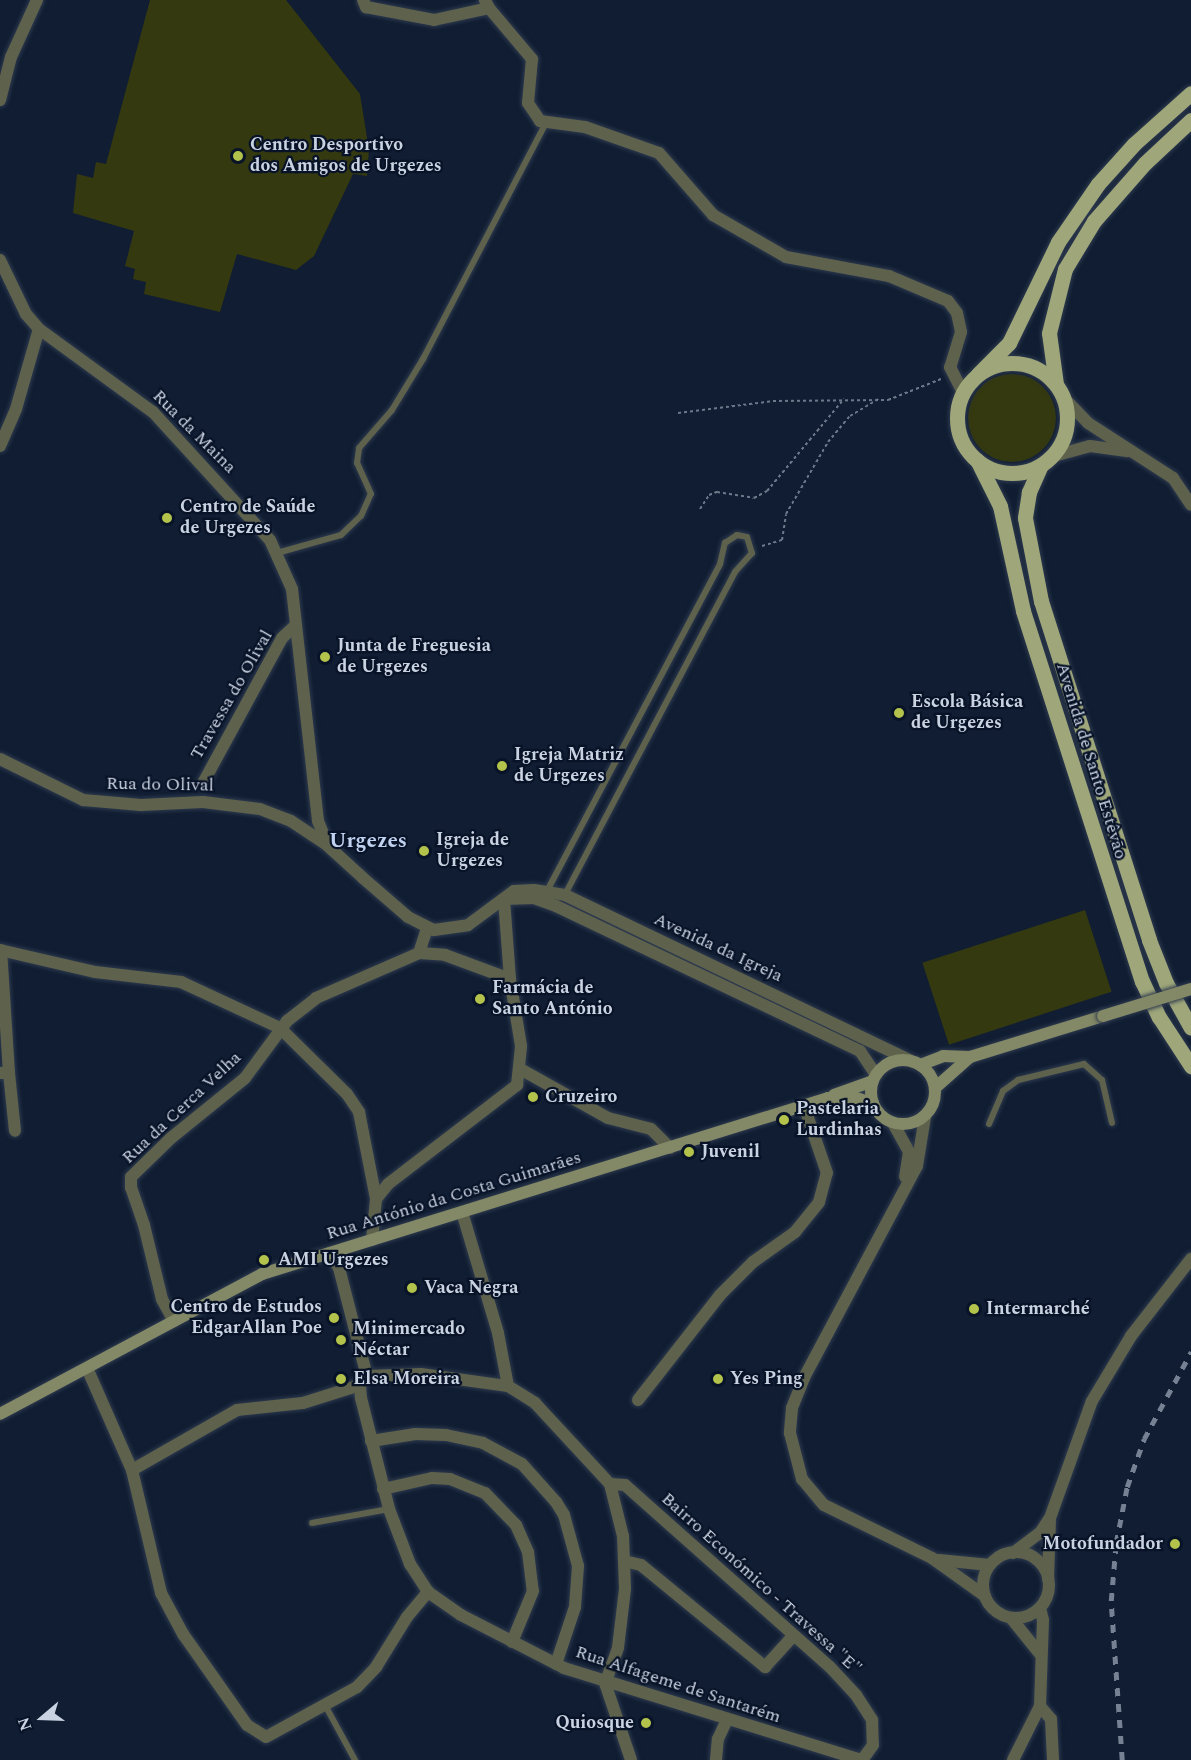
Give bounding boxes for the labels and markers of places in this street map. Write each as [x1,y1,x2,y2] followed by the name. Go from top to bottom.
[250,135,442,178] place label: Centro Desportivo dos Amigos de Urgezes
[231,149,245,163] marker: Centro Desportivo dos Amigos de Urgezes
[180,497,316,540] place label: Centro de Saúde de Urgezes
[158,509,176,527] marker: Centro de Saúde de Urgezes
[337,636,491,678] place label: Junta de Freguesia de Urgezes
[318,650,332,664] marker: Junta de Freguesia de Urgezes
[911,692,1023,734] place label: Escola Básica de Urgezes
[892,706,906,720] marker: Escola Básica de Urgezes
[514,745,624,788] place label: Igreja Matriz de Urgezes
[495,759,509,773] marker: Igreja Matriz de Urgezes
[436,830,509,872] place label: Igreja de Urgezes
[417,844,431,858] marker: Igreja de Urgezes
[492,978,613,1020] place label: Farmácia de Santo António
[473,992,487,1006] marker: Farmácia de Santo António
[545,1086,617,1108] place label: Cruzeiro
[526,1090,540,1104] marker: Cruzeiro
[796,1099,882,1142] place label: Pastelaria Lurdinhas
[777,1113,791,1127] marker: Pastelaria Lurdinhas
[701,1141,760,1163] place label: Juvenil
[682,1145,696,1159] marker: Juvenil
[278,1249,389,1271] place label: AMI Urgezes
[255,1251,273,1269] marker: AMI Urgezes
[424,1277,518,1299] place label: Vaca Negra
[405,1281,419,1295] marker: Vaca Negra
[170,1297,322,1340] place label: Centro de Estudos EdgarAllan Poe
[986,1298,1090,1320] place label: Intermarché
[967,1302,981,1316] marker: Intermarché
[327,1311,341,1325] marker: Centro de Estudos EdgarAllan Poe
[353,1319,465,1362] place label: Minimercado Néctar
[334,1333,348,1347] marker: Minimercado Néctar
[353,1368,460,1390] place label: Elsa Moreira
[730,1368,803,1390] place label: Yes Ping
[334,1372,348,1386] marker: Elsa Moreira
[711,1372,725,1386] marker: Yes Ping
[1042,1533,1163,1555] place label: Motofundador
[1168,1537,1182,1551] marker: Motofundador
[555,1712,634,1734] place label: Quiosque
[639,1716,653,1730] marker: Quiosque

